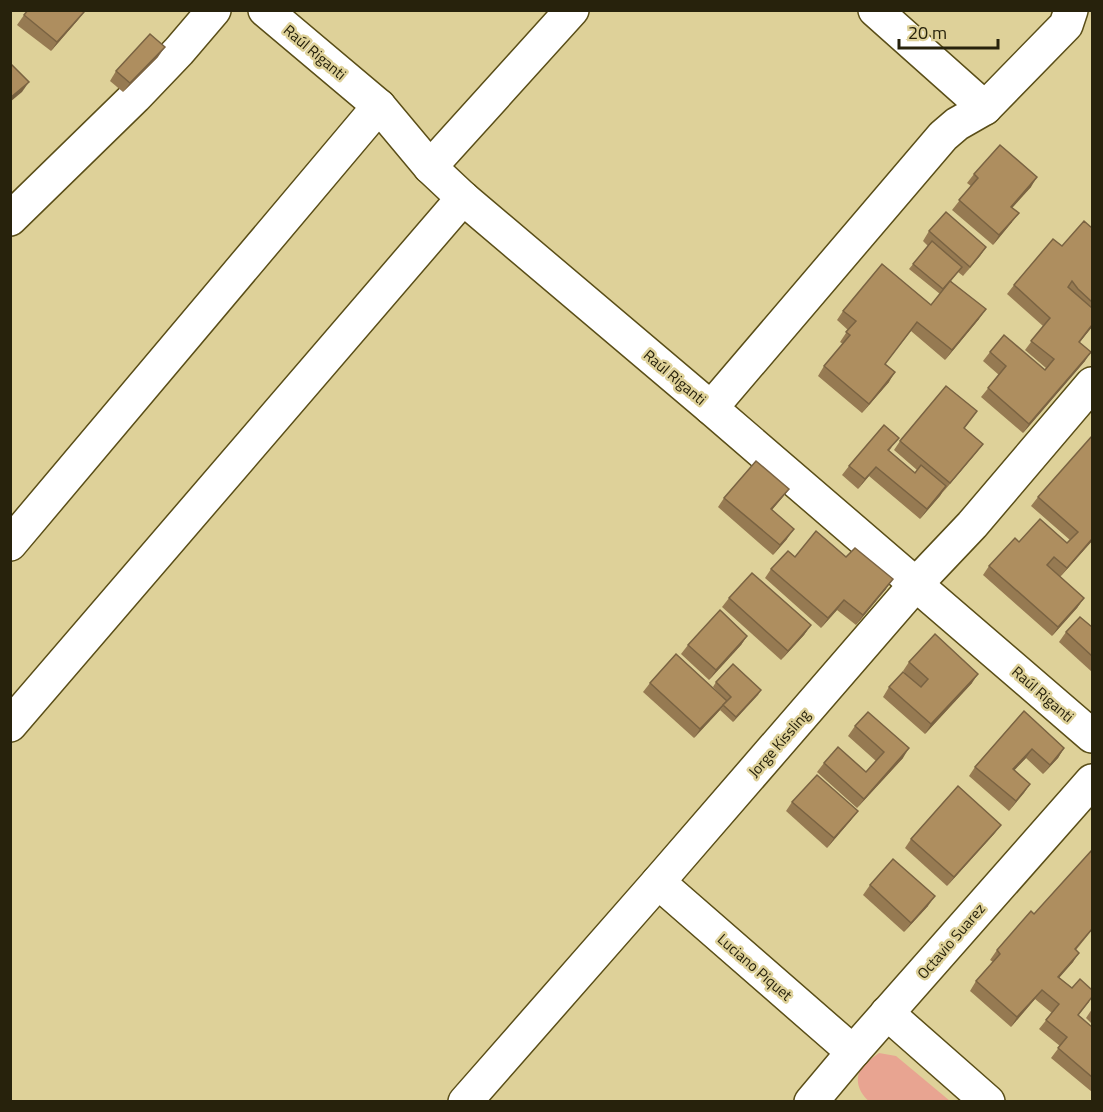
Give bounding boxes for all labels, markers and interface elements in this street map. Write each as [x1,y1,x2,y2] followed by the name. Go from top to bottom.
[899,12,998,50] scale bar
[279,19,351,85] street label: Raúl Riganti
[908,19,947,46] text: 20 m
[639,344,711,410] street label: Raúl Riganti
[1007,660,1079,728] street label: Raúl Riganti
[743,703,815,782] street label: Jorge Kissling
[912,898,991,984] street label: Octavio Suarez
[713,928,798,1007] street label: Luciano Piquet

